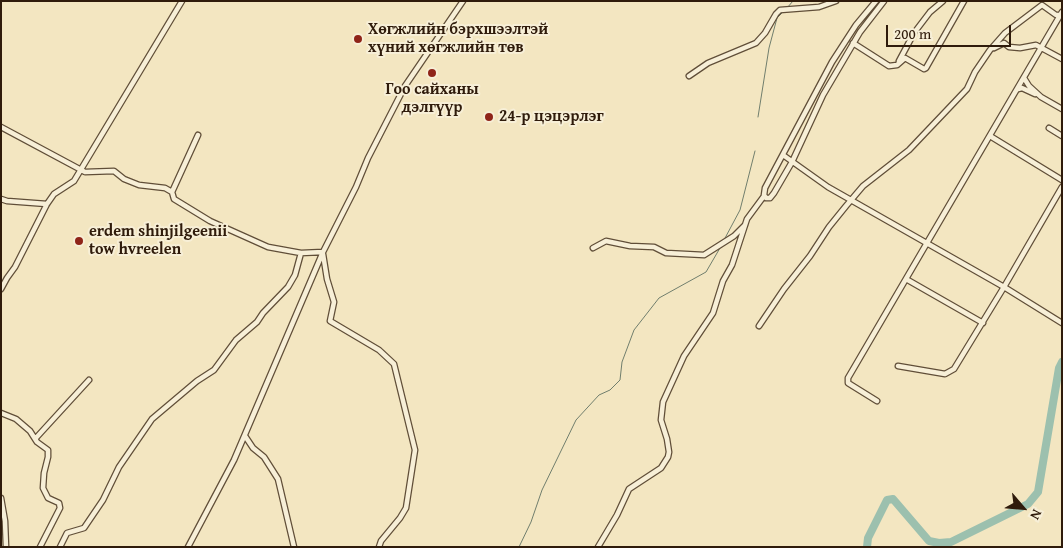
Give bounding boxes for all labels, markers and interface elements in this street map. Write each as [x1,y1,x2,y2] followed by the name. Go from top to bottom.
[888,15,1013,47] scale bar
[368,20,548,58] place label: Хөгжлийн бэрхшээлтэй хүний хөгжлийн төв
[894,23,931,44] text: 200 m
[352,33,364,45] marker: Хөгжлийн бэрхшээлтэй хүний хөгжлийн төв
[426,67,438,79] marker: Гоо сайханы дэлгүүр
[385,80,479,118] place label: Гоо сайханы дэлгүүр
[499,107,604,127] place label: 24-р цэцэрлэг
[483,111,495,123] marker: 24-р цэцэрлэг
[89,222,227,260] place label: erdem shinjilgeenii tow hvreelen
[73,235,85,247] marker: erdem shinjilgeenii tow hvreelen
[998,483,1048,533] north arrow
[1025,506,1047,524] text: N

